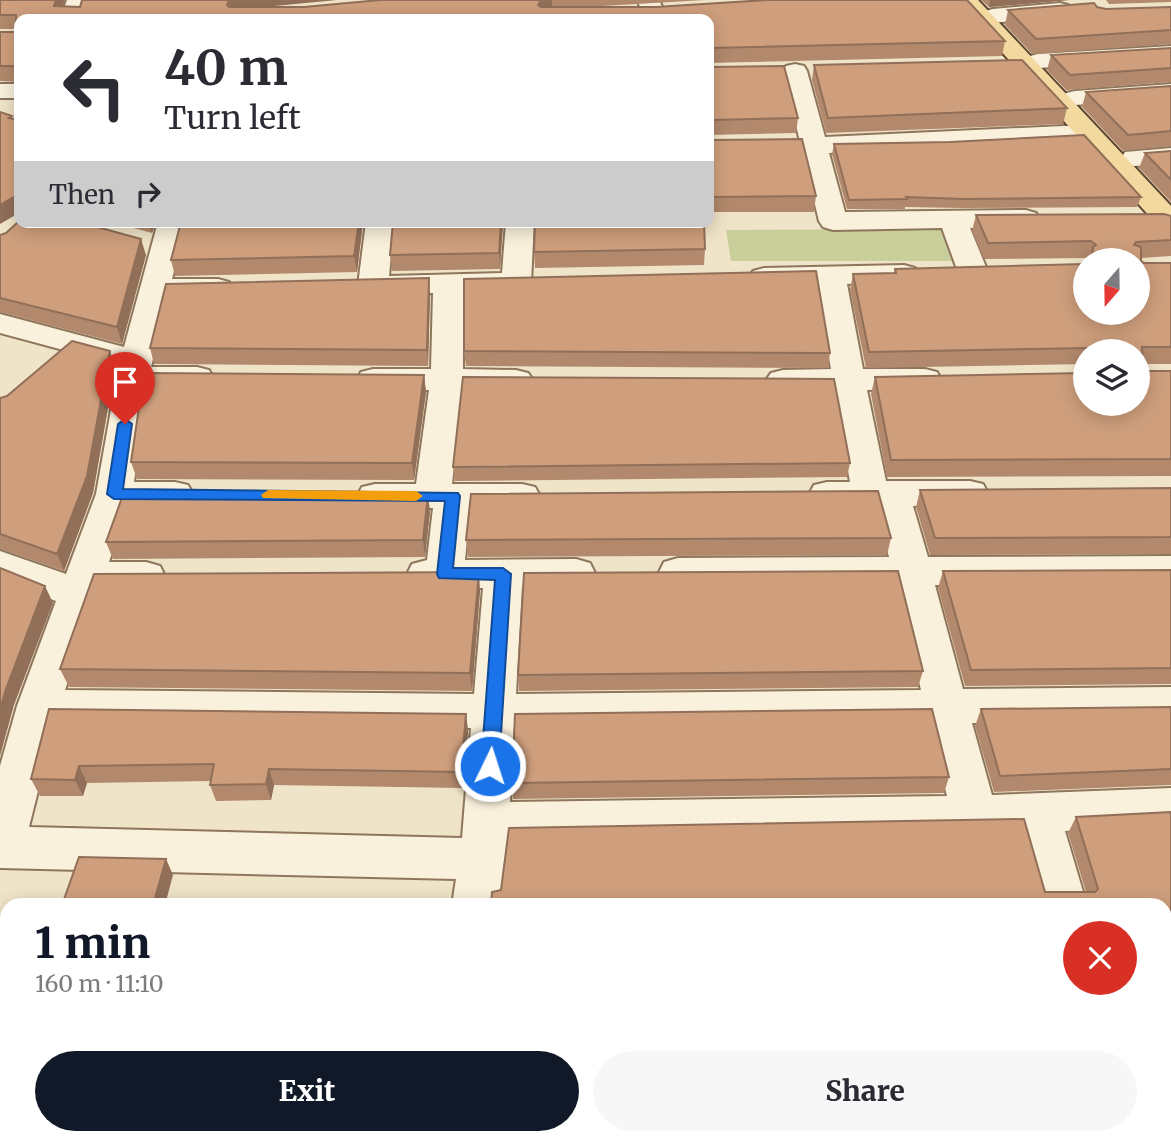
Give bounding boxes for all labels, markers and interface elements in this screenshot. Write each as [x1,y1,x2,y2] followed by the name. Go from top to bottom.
[164,37,288,98] text: 40 m
[49,42,140,133] icon: left
[164,98,301,138] text: Turn left
[129,175,167,213] icon: right
[49,178,115,211] text: Then
[1073,248,1150,326] north arrow
[1073,248,1150,416] map controls
[1073,339,1150,416] button: layers
[95,352,155,424] pin
[106,363,144,401] icon: arrive
[453,729,527,803] position arrow
[35,917,150,969] text: 1 min
[1063,921,1137,995] button: close
[35,969,164,998] text: 160 m · 11:10
[35,1051,579,1131] button: Exit
[593,1051,1137,1131] button: Share

